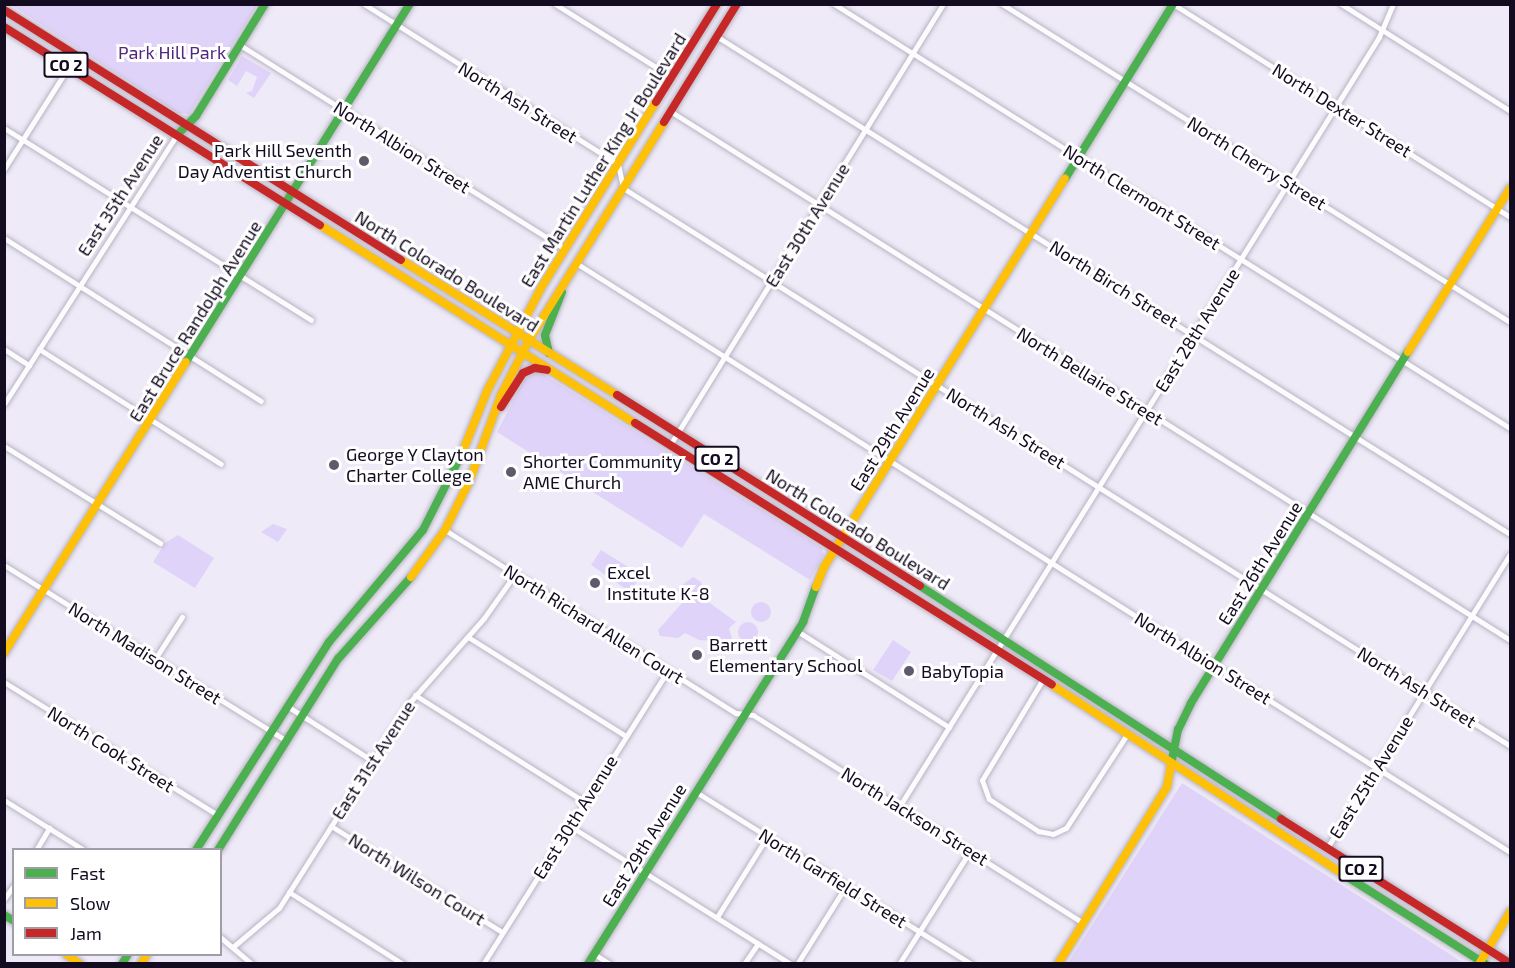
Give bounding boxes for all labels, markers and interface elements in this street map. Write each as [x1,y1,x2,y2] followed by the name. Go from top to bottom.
[515,28,691,292] street label: East Martin Luther King Jr Boulevard
[118,41,226,63] park label: Park Hill Park
[42,52,90,78] road number: CO 2
[454,57,582,147] street label: North Ash Street
[1268,58,1416,162] street label: North Dexter Street
[330,96,474,198] street label: North Albion Street
[1184,111,1330,215] street label: North Cherry Street
[72,130,168,260] street label: East 35th Avenue
[177,140,352,182] place label: Park Hill Seventh Day Adventist Church
[1059,140,1225,254] street label: North Clermont Street
[357,154,371,168] marker: Park Hill Seventh Day Adventist Church
[760,159,854,291] street label: East 30th Avenue
[351,206,543,336] street label: North Colorado Boulevard
[124,216,266,426] street label: East Bruce Randolph Avenue
[1046,236,1182,332] street label: North Birch Street
[1150,264,1244,396] street label: East 28th Avenue
[1013,322,1167,430] street label: North Bellaire Street
[845,363,939,495] street label: East 29th Avenue
[942,383,1070,473] street label: North Ash Street
[346,444,485,486] place label: George Y Clayton Charter College
[693,446,741,472] road number: CO 2
[523,451,682,494] place label: Shorter Community AME Church
[327,458,341,472] marker: George Y Clayton Charter College
[762,464,954,594] street label: North Colorado Boulevard
[504,465,518,479] marker: Shorter Community AME Church
[1213,497,1307,629] street label: East 26th Avenue
[500,560,688,688] street label: North Richard Allen Court
[607,562,710,604] place label: Excel Institute K-8
[588,576,602,590] marker: Excel Institute K-8
[65,597,225,709] street label: North Madison Street
[1131,607,1275,709] street label: North Albion Street
[709,634,863,676] place label: Barrett Elementary School
[1353,642,1481,732] street label: North Ash Street
[690,648,704,662] marker: Barrett Elementary School
[921,660,1004,682] place label: BabyTopia
[902,664,916,678] marker: BabyTopia
[327,696,419,824] street label: East 31st Avenue
[44,701,178,797] street label: North Cook Street
[1324,711,1418,843] street label: East 25th Avenue
[528,751,622,883] street label: East 30th Avenue
[837,762,993,870] street label: North Jackson Street
[597,779,691,911] street label: East 29th Avenue
[755,824,911,932] street label: North Garfield Street
[345,828,489,930] street label: North Wilson Court
[12,848,222,956] legend
[1337,856,1385,882] road number: CO 2
[70,862,105,884] text: Fast
[70,892,110,914] text: Slow
[70,922,102,944] text: Jam

